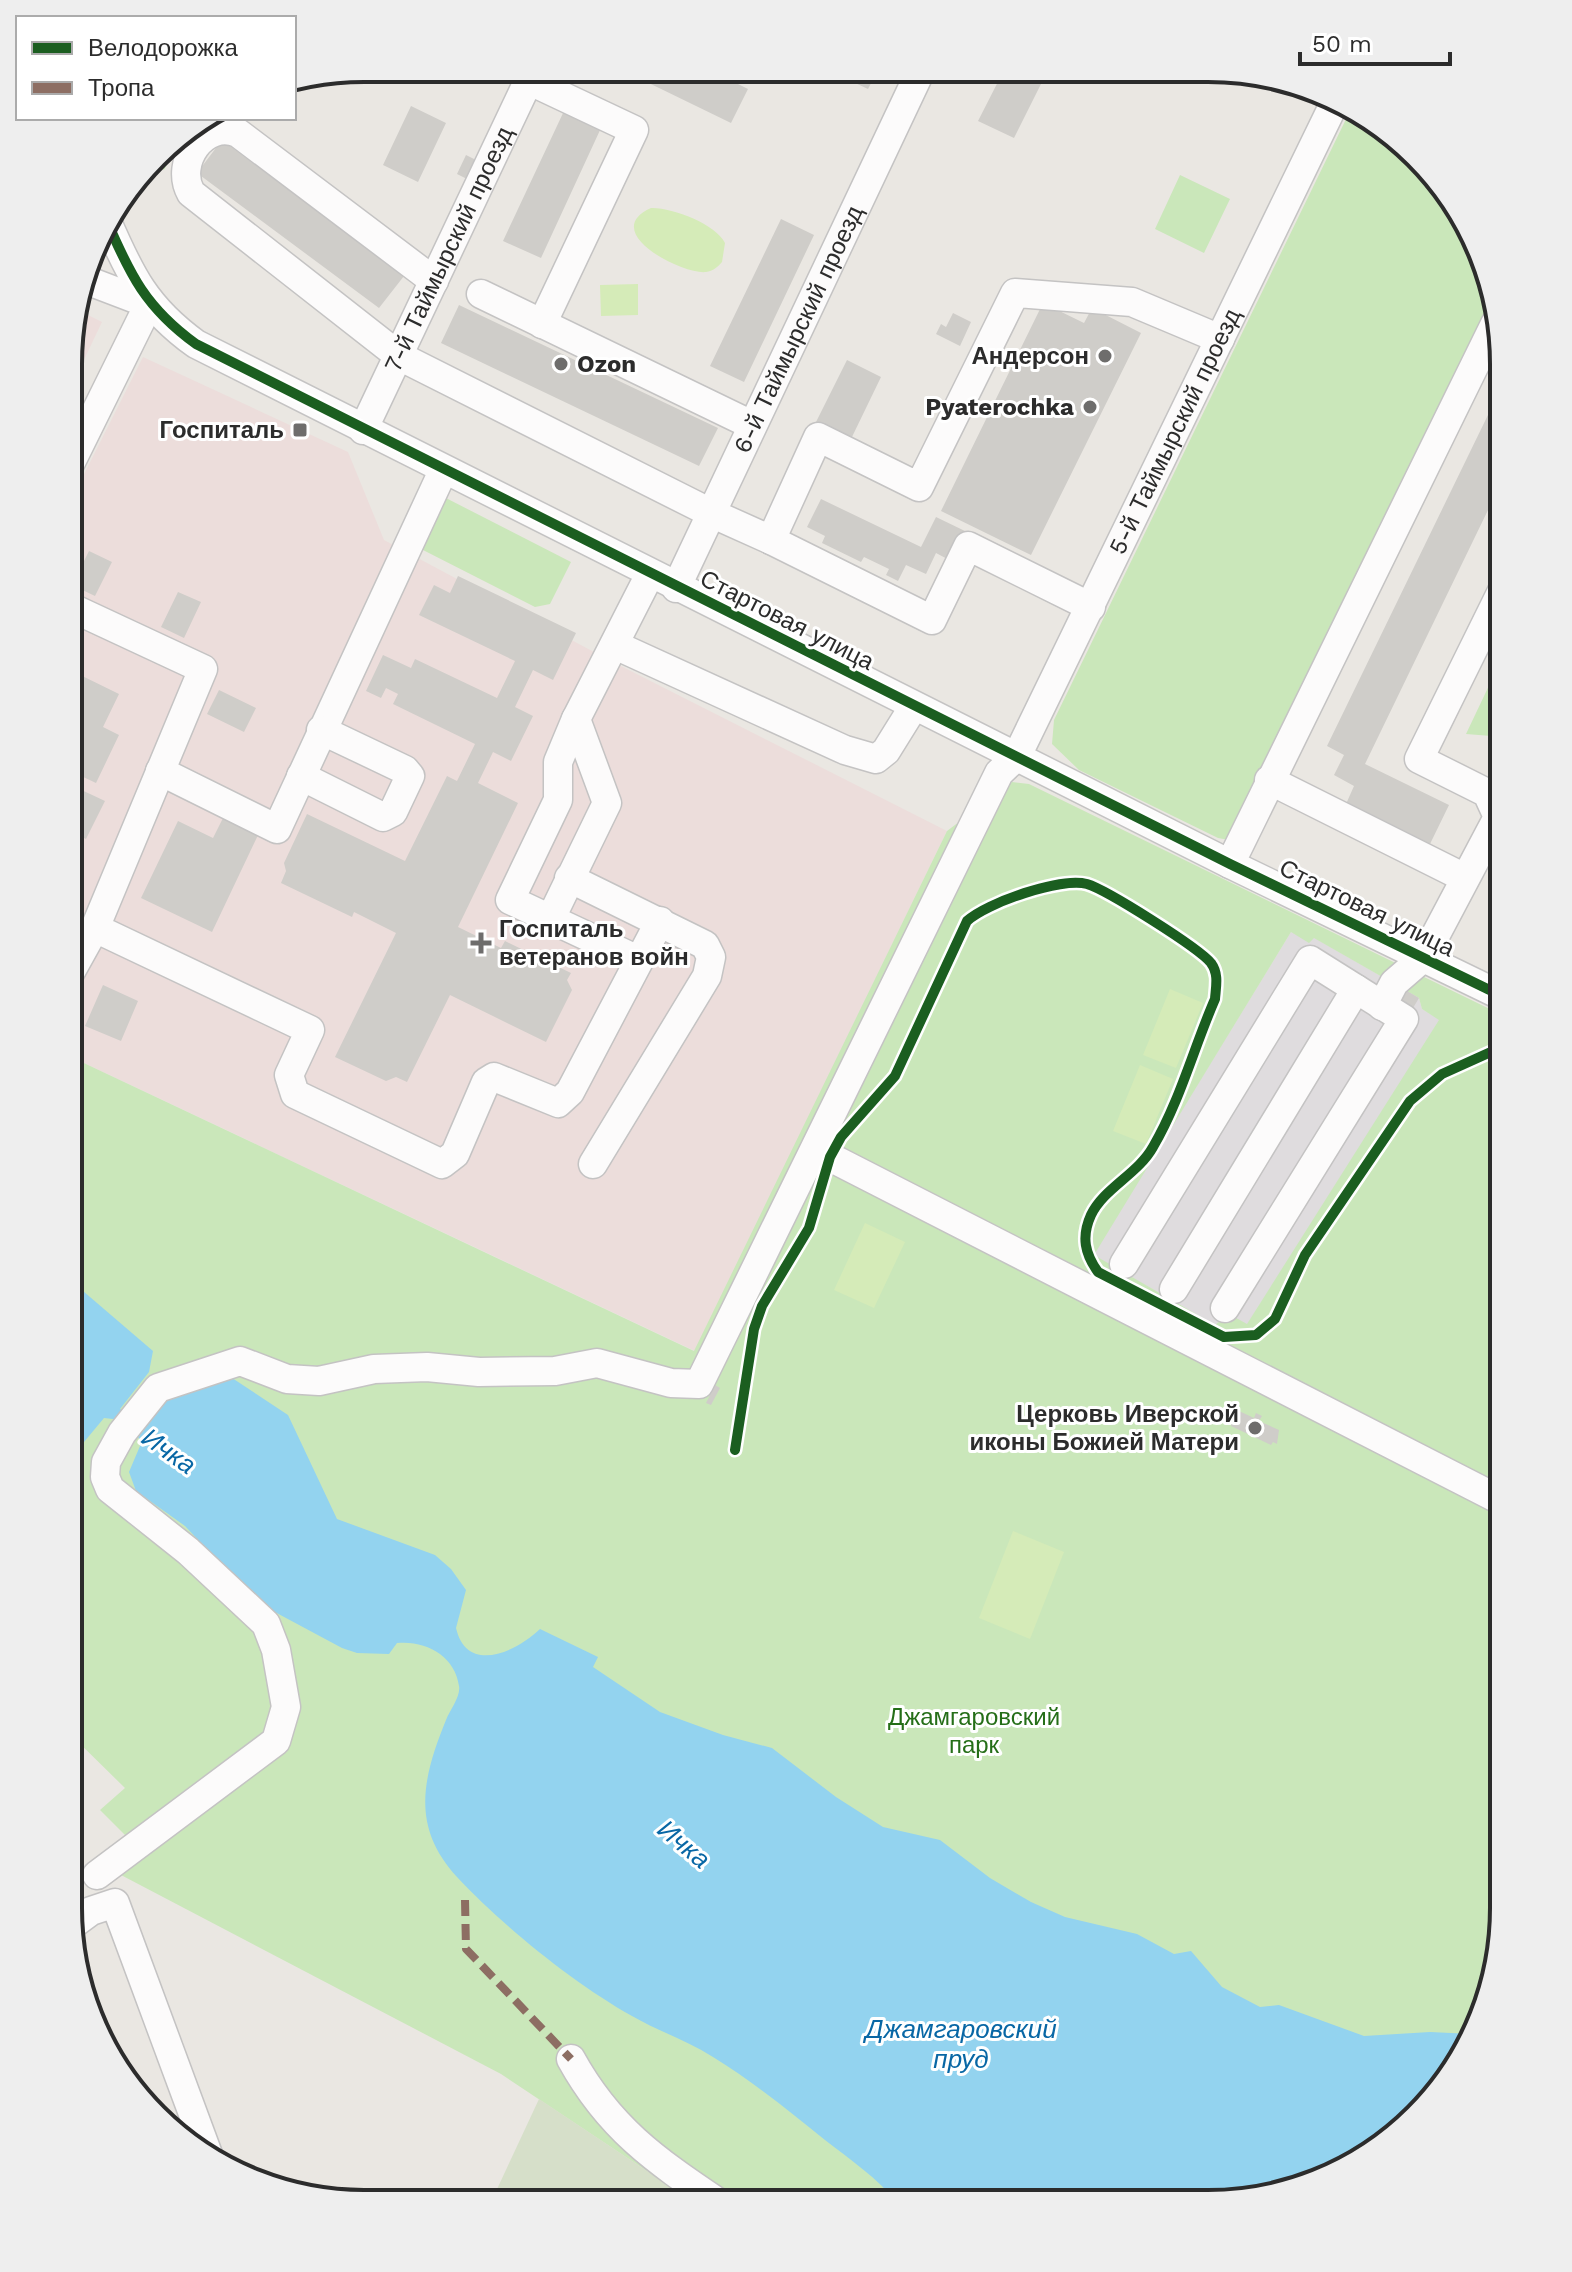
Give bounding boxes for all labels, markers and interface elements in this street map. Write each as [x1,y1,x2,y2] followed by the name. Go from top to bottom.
[16,16,296,120] legend
[1300,16,1450,66] scale bar
[1312,30,1372,58] text: 50 m
[88,34,239,62] text: Велодорожка
[88,74,155,102] text: Тропа
[379,122,519,376] street label: 7-й Таймырский проезд
[728,201,869,458] street label: 6-й Таймырский проезд
[1103,304,1246,559] street label: 5-й Таймырский проезд
[971,342,1089,370] place label: Андерсон
[1096,347,1114,365] marker: Андерсон
[577,350,636,378] place label: Ozon
[552,355,570,373] marker: Ozon
[925,393,1074,421] place label: Pyaterochka
[1081,398,1099,416] marker: Pyaterochka
[160,416,284,444] place label: Госпиталь
[291,421,309,439] marker: Госпиталь
[695,564,879,676] street label: Стартовая улица
[1275,853,1460,963] street label: Стартовая улица
[499,915,689,971] place label: Госпиталь ветеранов войн
[470,932,492,954] marker: Госпиталь ветеранов войн
[970,1400,1239,1456] place label: Церковь Иверской иконы Божией Матери
[1246,1419,1264,1437] marker: Церковь Иверской иконы Божией Матери
[136,1422,202,1480] water label: Ичка
[888,1703,1060,1759] park label: Джамгаровский парк
[652,1814,716,1874] water label: Ичка
[862,2014,1057,2074] water label: Джамгаровский пруд

